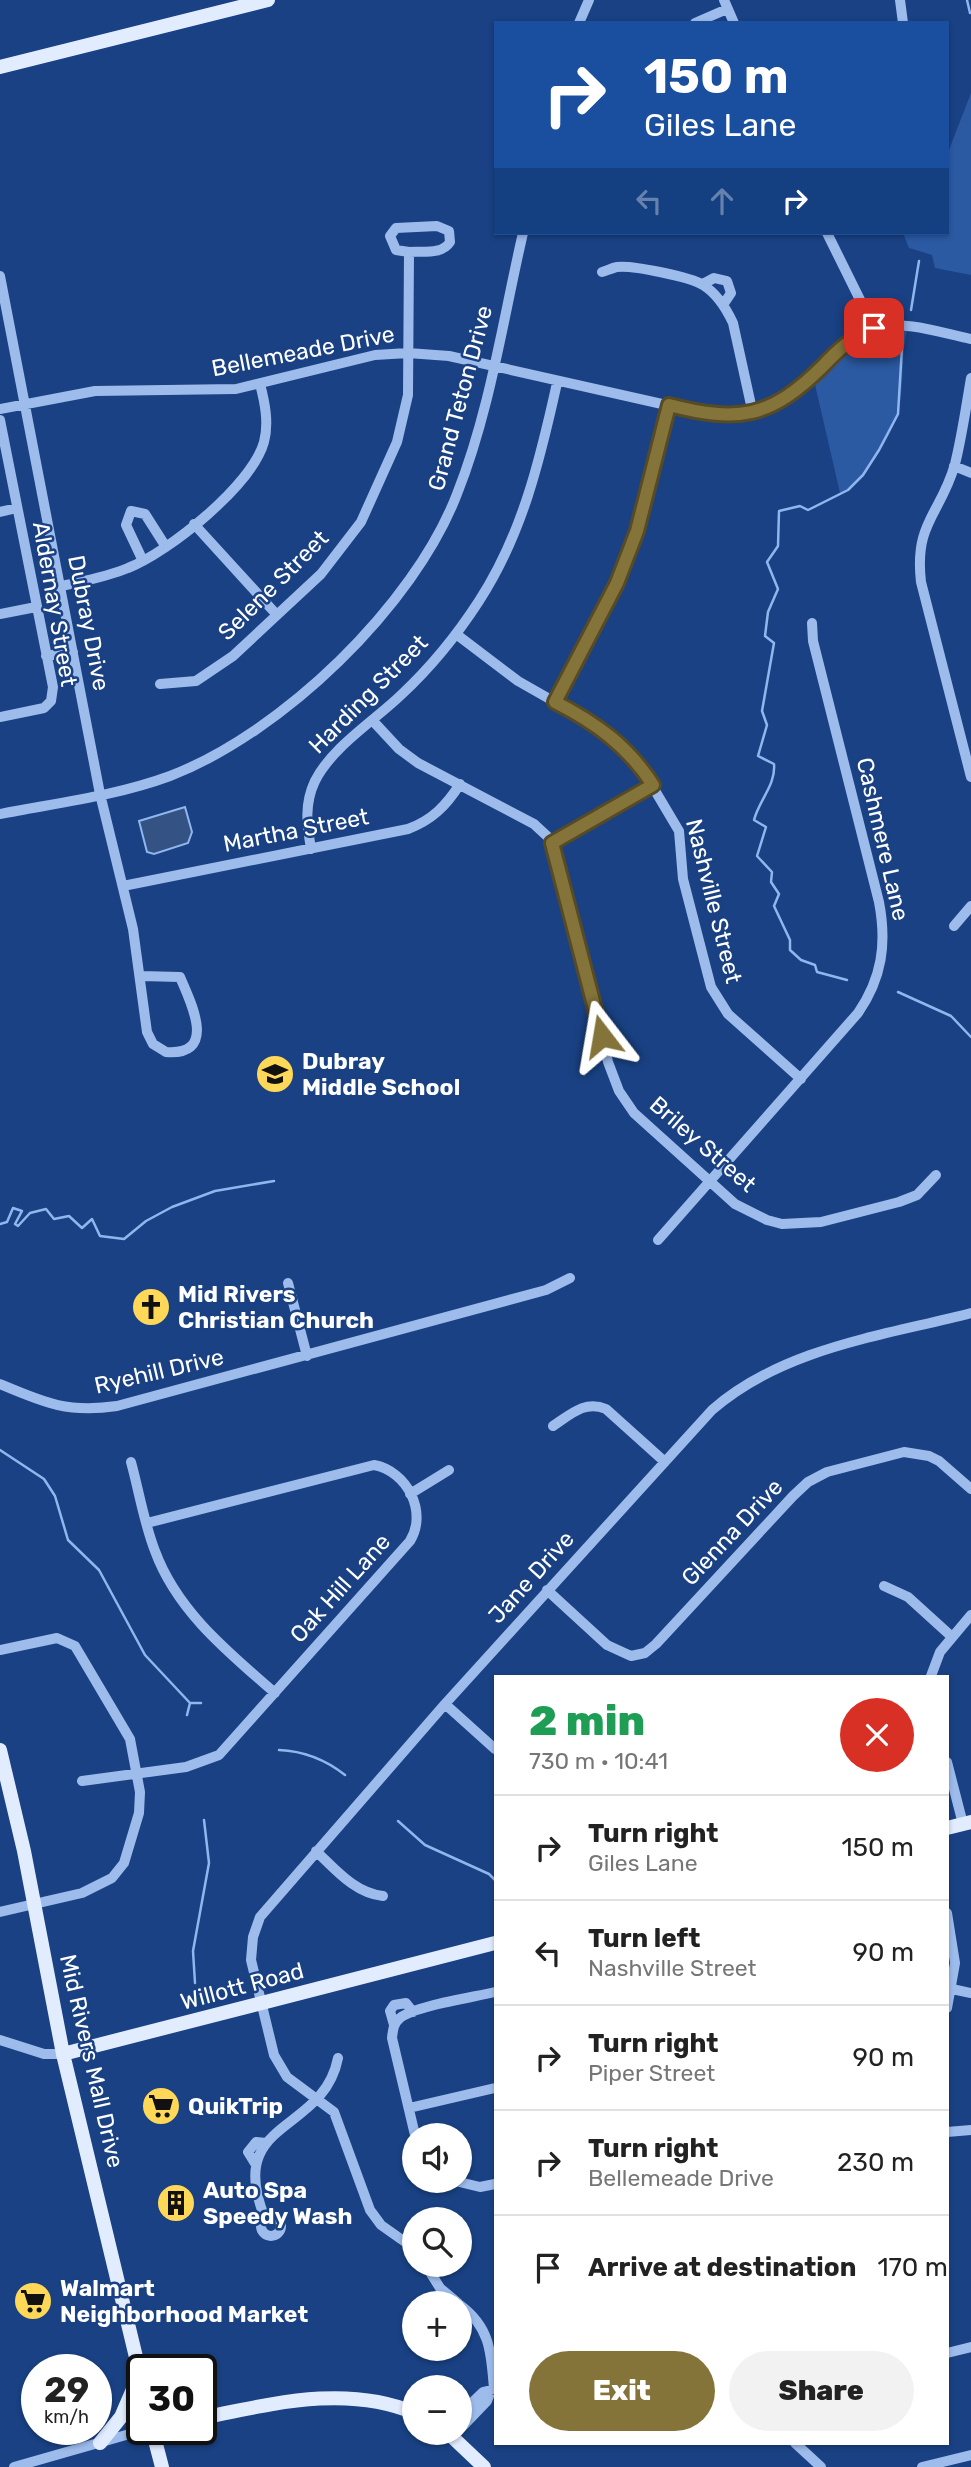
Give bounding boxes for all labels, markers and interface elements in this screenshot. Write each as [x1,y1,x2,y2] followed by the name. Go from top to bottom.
[644,47,789,105] text: 150 m
[529,49,620,140] icon: right
[644,106,796,144] text: Giles Lane
[630,182,668,220] icon: left
[703,182,741,220] icon: ahead
[776,182,814,220] icon: right
[844,298,904,358] pin
[422,302,498,494] street label: Grand Teton Drive
[855,309,893,347] icon: arrive
[209,320,397,382] street label: Bellemeade Drive
[27,519,83,689] street label: Aldernay Street
[212,524,334,646] street label: Selene Street
[62,553,116,693] street label: Dubray Drive
[303,629,433,759] street label: Harding Street
[851,755,915,923] street label: Cashmere Lane
[221,802,371,858] street label: Martha Street
[680,816,748,986] street label: Nashville Street
[565,999,639,1073] position arrow
[302,1047,460,1101] place label: Dubray Middle School
[254,1053,296,1095] school or university icon: Dubray Middle School
[644,1090,762,1198] street label: Briley Street
[178,1280,374,1334] place label: Mid Rivers Christian Church
[130,1286,172,1328] church icon: Mid Rivers Christian Church
[92,1343,226,1399] street label: Ryehill Drive
[675,1473,789,1591] street label: Glenna Drive
[482,1525,580,1629] street label: Jane Drive
[284,1528,396,1648] street label: Oak Hill Lane
[529,1696,645,1746] text: 2 min
[840,1698,914,1772] button: close
[529,1747,668,1775] text: 730 m · 10:41
[588,1818,718,1849] text: Turn right
[529,1829,567,1867] icon: right
[841,1832,914,1863] text: 150 m
[588,1849,698,1877] text: Giles Lane
[588,1923,700,1954] text: Turn left
[529,1934,567,1972] icon: left
[853,1937,914,1968] text: 90 m
[54,1952,130,2170] street label: Mid Rivers Mall Drive
[588,1954,757,1982] text: Nashville Street
[177,1956,307,2016] street label: Willott Road
[588,2028,718,2059] text: Turn right
[529,2039,567,2077] icon: right
[853,2042,914,2073] text: 90 m
[588,2059,715,2087] text: Piper Street
[140,2085,182,2127] supermarket icon: QuikTrip
[188,2092,283,2120] place label: QuikTrip
[402,2123,472,2445] map controls
[402,2123,472,2193] button: sound
[588,2133,718,2164] text: Turn right
[529,2144,567,2182] icon: right
[837,2147,914,2178] text: 230 m
[588,2164,774,2192] text: Bellemeade Drive
[203,2176,352,2230] place label: Auto Spa Speedy Wash
[155,2182,197,2224] building icon: Auto Spa Speedy Wash
[402,2207,472,2277] button: search
[529,2249,567,2287] icon: arrive
[588,2252,856,2283] text: Arrive at destination
[877,2252,948,2283] text: 170 m
[60,2274,308,2328] place label: Walmart Neighborhood Market
[12,2280,54,2322] supermarket icon: Walmart Neighborhood Market
[402,2291,472,2361] button: +
[529,2351,715,2431] button: Exit
[729,2351,914,2431] button: Share
[126,2354,217,2445] speed limit sign: 30
[44,2369,89,2411] text: 29
[402,2375,472,2445] button: −
[44,2406,89,2428] text: km/h

